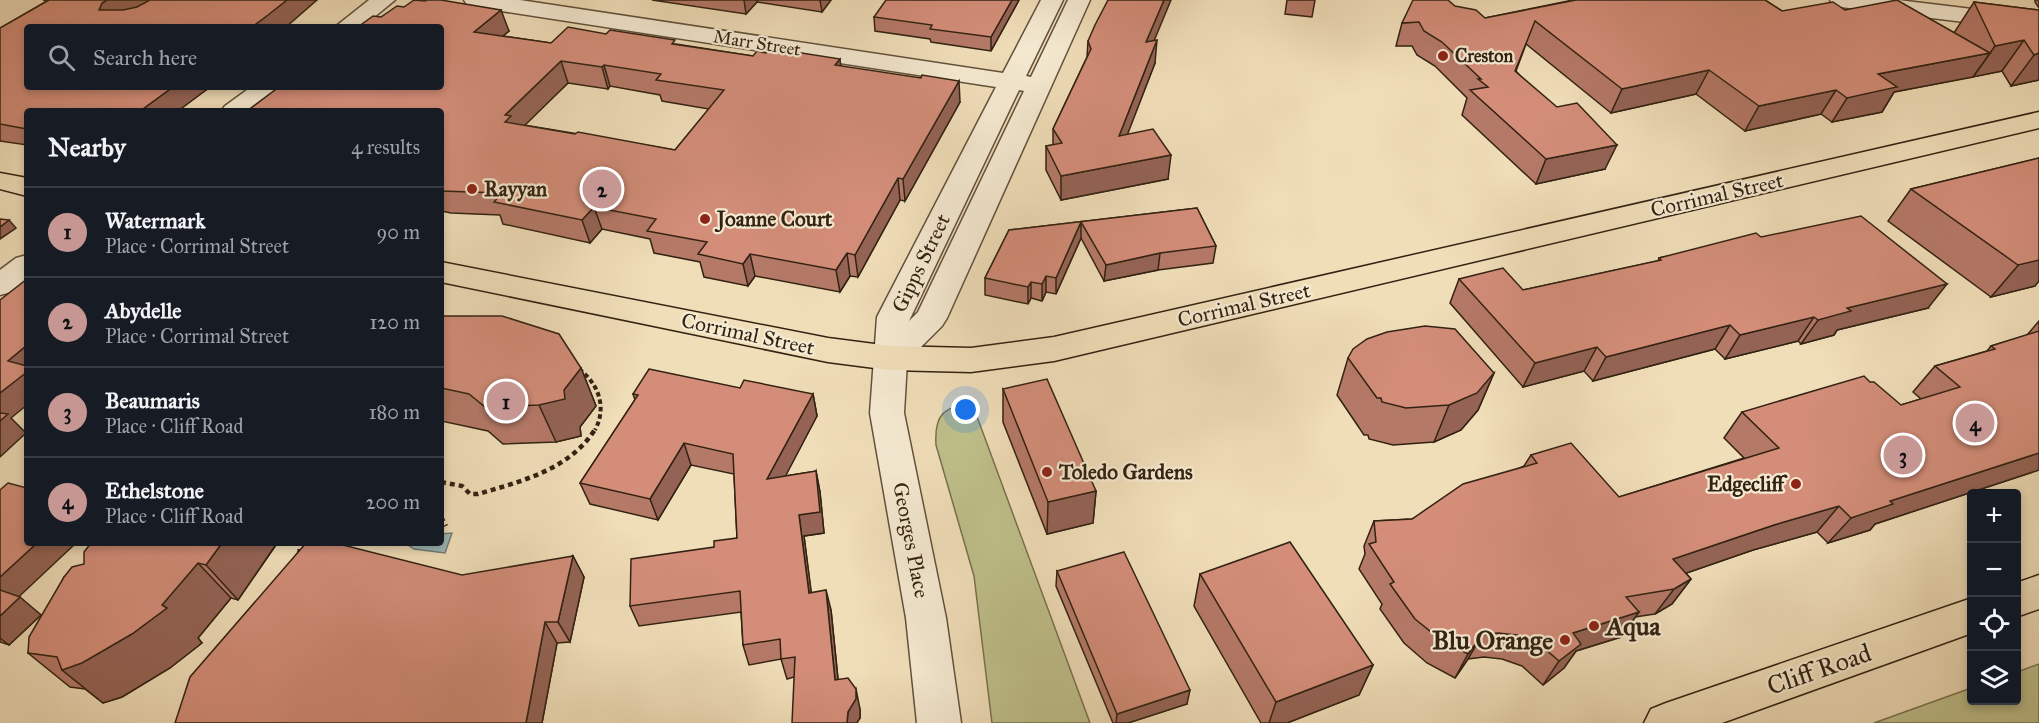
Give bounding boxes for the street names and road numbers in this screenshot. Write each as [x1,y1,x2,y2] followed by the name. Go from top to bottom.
[712,25,803,61] street label: Marr Street
[1648,167,1786,223] street label: Corrimal Street
[886,209,956,317] street label: Gipps Street
[1175,277,1313,333] street label: Corrimal Street
[679,307,817,361] street label: Corrimal Street
[887,480,935,600] street label: Georges Place
[1763,636,1875,702] street label: Cliff Road

